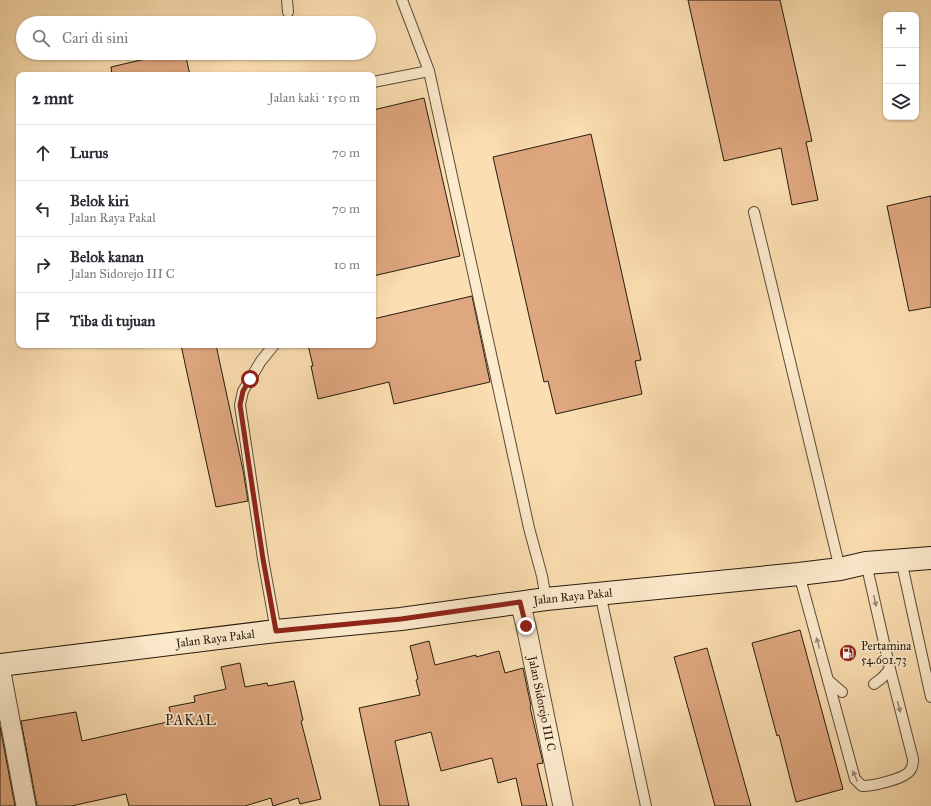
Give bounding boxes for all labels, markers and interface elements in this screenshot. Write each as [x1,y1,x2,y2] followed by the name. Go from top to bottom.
[883,12,919,120] map controls
[883,12,919,48] button: +
[16,16,376,60] search box
[30,27,52,49] icon: search
[62,29,128,47] text: Cari di sini
[883,48,919,84] button: −
[883,84,919,120] button: layers
[32,88,73,109] text: 2 mnt
[269,90,360,106] text: Jalan kaki · 150 m
[32,142,54,164] icon: ahead
[70,144,108,162] text: Lurus
[332,145,360,161] text: 70 m
[70,192,129,210] text: Belok kiri
[32,198,54,220] icon: left
[332,201,360,217] text: 70 m
[70,210,156,226] text: Jalan Raya Pakal
[70,248,144,266] text: Belok kanan
[32,254,54,276] icon: right
[334,257,360,273] text: 10 m
[70,266,175,282] text: Jalan Sidorejo III C
[32,310,54,332] icon: arrive
[70,312,155,330] text: Tiba di tujuan
[241,370,259,388] route start
[530,585,614,609] street label: Jalan Raya Pakal
[872,595,878,608] one-way arrow
[517,617,535,635] route end
[173,627,256,652] street label: Jalan Raya Pakal
[815,637,821,649] one-way arrow
[861,639,912,667] place label: Pertamina 54.601.73
[838,643,858,663] fuel station icon: Pertamina 54.601.73
[524,653,559,752] street label: Jalan Sidorejo III C
[897,700,903,713] one-way arrow
[165,712,217,729] district label: PAKAL
[852,770,859,782] one-way arrow

